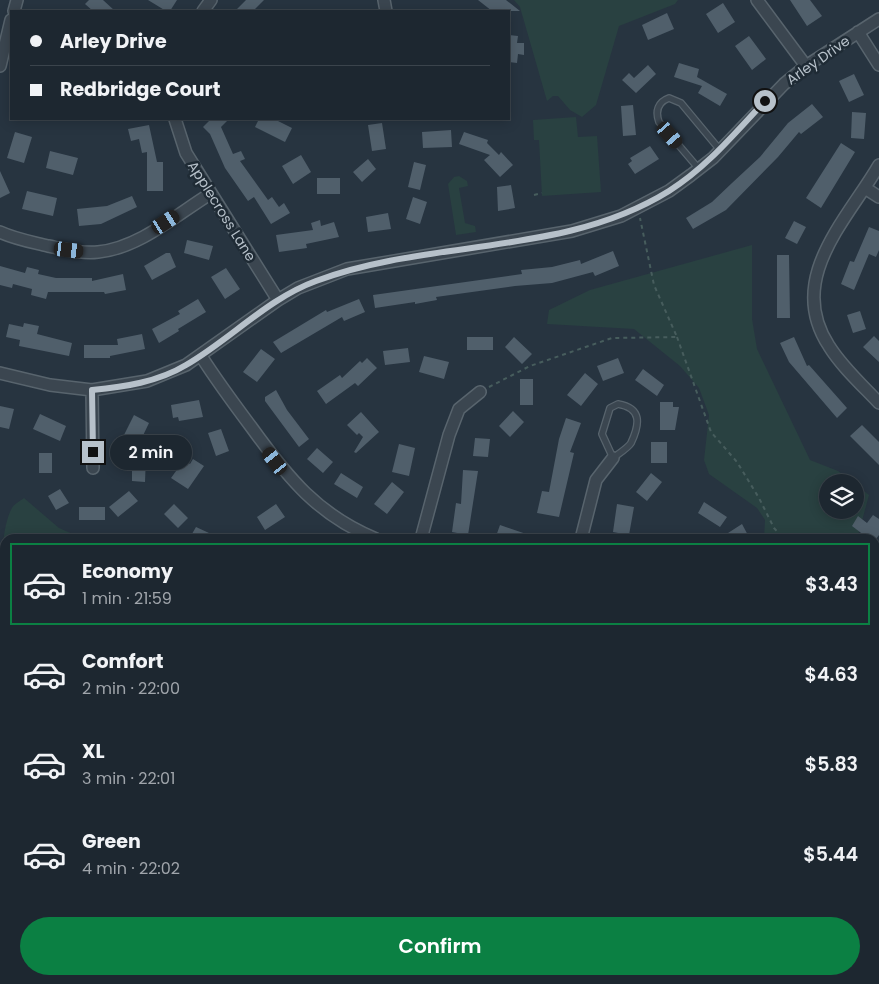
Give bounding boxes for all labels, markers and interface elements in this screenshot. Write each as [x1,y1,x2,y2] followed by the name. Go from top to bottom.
[60,28,167,55] text: Arley Drive
[782,31,854,89] street label: Arley Drive
[60,76,220,103] text: Redbridge Court
[754,90,776,112] route start
[654,119,685,151] car
[183,157,261,265] street label: Applecross Lane
[149,208,182,236] car
[53,241,84,259] car
[110,434,193,470] callout: 2 min
[82,441,104,463] route end
[129,441,173,464] text: 2 min
[259,445,290,477] car
[819,474,864,519] map controls
[819,474,864,519] button: layers
[82,558,173,585] text: Economy
[22,562,67,607] icon: car
[805,571,858,598] text: $3.43
[82,587,172,610] text: 1 min · 21:59
[82,648,164,675] text: Comfort
[22,652,67,697] icon: car
[805,661,858,688] text: $4.63
[82,677,180,700] text: 2 min · 22:00
[82,738,105,765] text: XL
[22,742,67,787] icon: car
[805,751,858,778] text: $5.83
[82,767,175,790] text: 3 min · 22:01
[82,828,141,855] text: Green
[22,832,67,877] icon: car
[803,841,858,868] text: $5.44
[82,857,180,880] text: 4 min · 22:02
[20,917,860,975] button: Confirm

